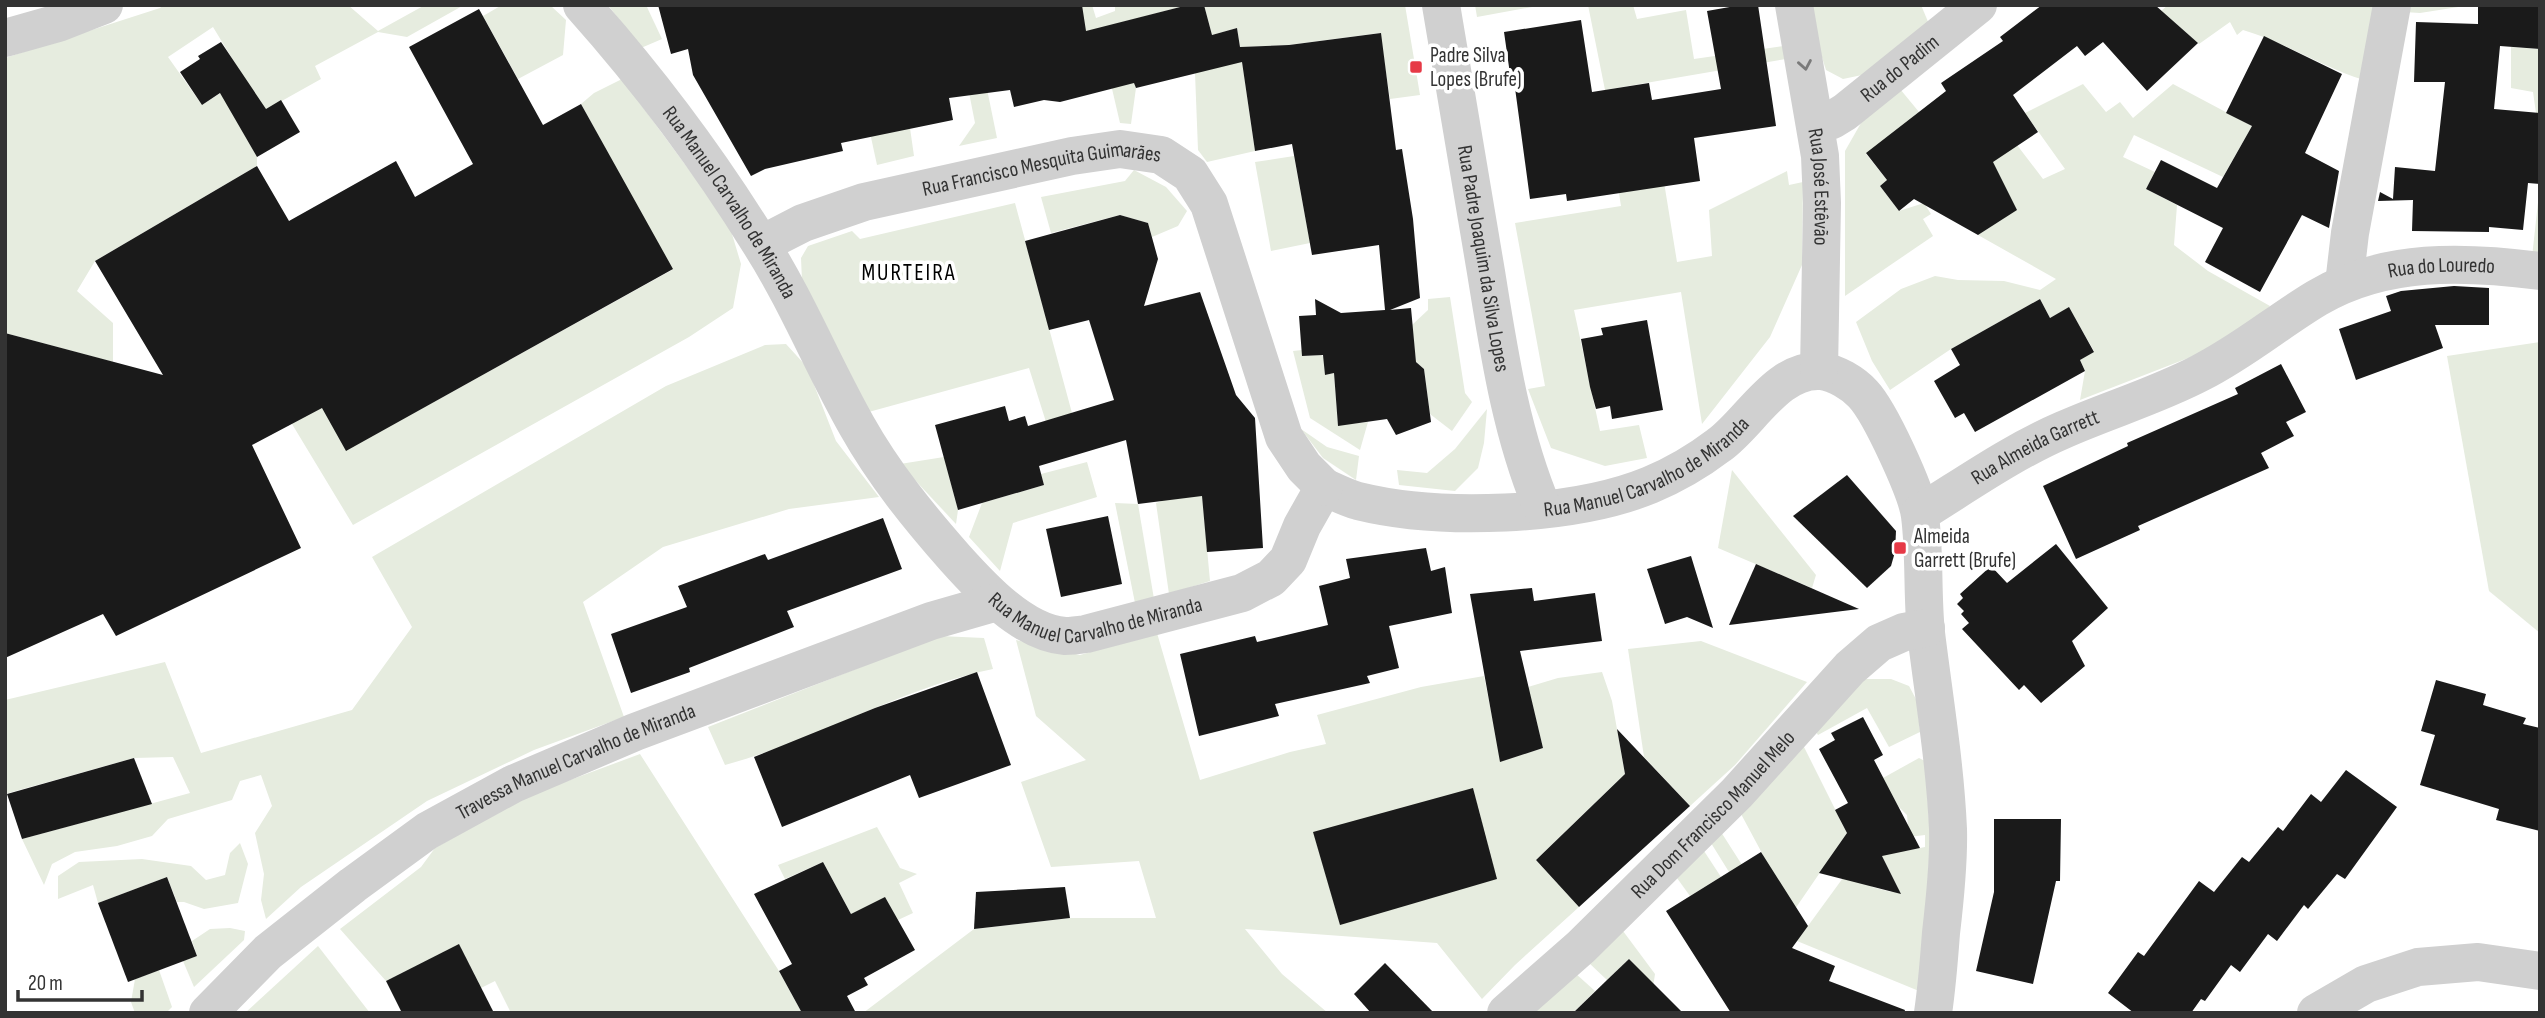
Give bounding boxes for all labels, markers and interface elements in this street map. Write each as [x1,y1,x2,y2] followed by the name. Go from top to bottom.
[1855,29,1944,107] street label: Rua do Padim
[1430,43,1522,92] place label: Padre Silva Lopes (Brufe)
[1408,59,1424,75] marker: Padre Silva Lopes (Brufe)
[1797,59,1812,71] one-way arrow
[657,101,802,303] street label: Rua Manuel Carvalho de Miranda
[1803,126,1835,246] street label: Rua José Estêvão
[920,136,1163,201] street label: Rua Francisco Mesquita Guimarães
[1452,143,1515,374] street label: Rua Padre Joaquim da Silva Lopes
[2386,252,2496,283] street label: Rua do Louredo
[861,259,957,287] district label: MURTEIRA
[1966,404,2102,490] street label: Rua Almeida Garrett
[1542,412,1754,522] street label: Rua Manuel Carvalho de Miranda
[1913,524,2016,573] place label: Almeida Garrett (Brufe)
[1892,540,1908,556] marker: Almeida Garrett (Brufe)
[984,577,1210,613] street label: Rua Manuel Carvalho de Miranda
[983,587,1205,649] text: Rua Manuel Carvalho de Miranda
[452,698,699,825] street label: Travessa Manuel Carvalho de Miranda
[1626,725,1800,903] street label: Rua Dom Francisco Manuel Melo
[18,958,142,1002] scale bar
[28,971,63,996] text: 20 m

